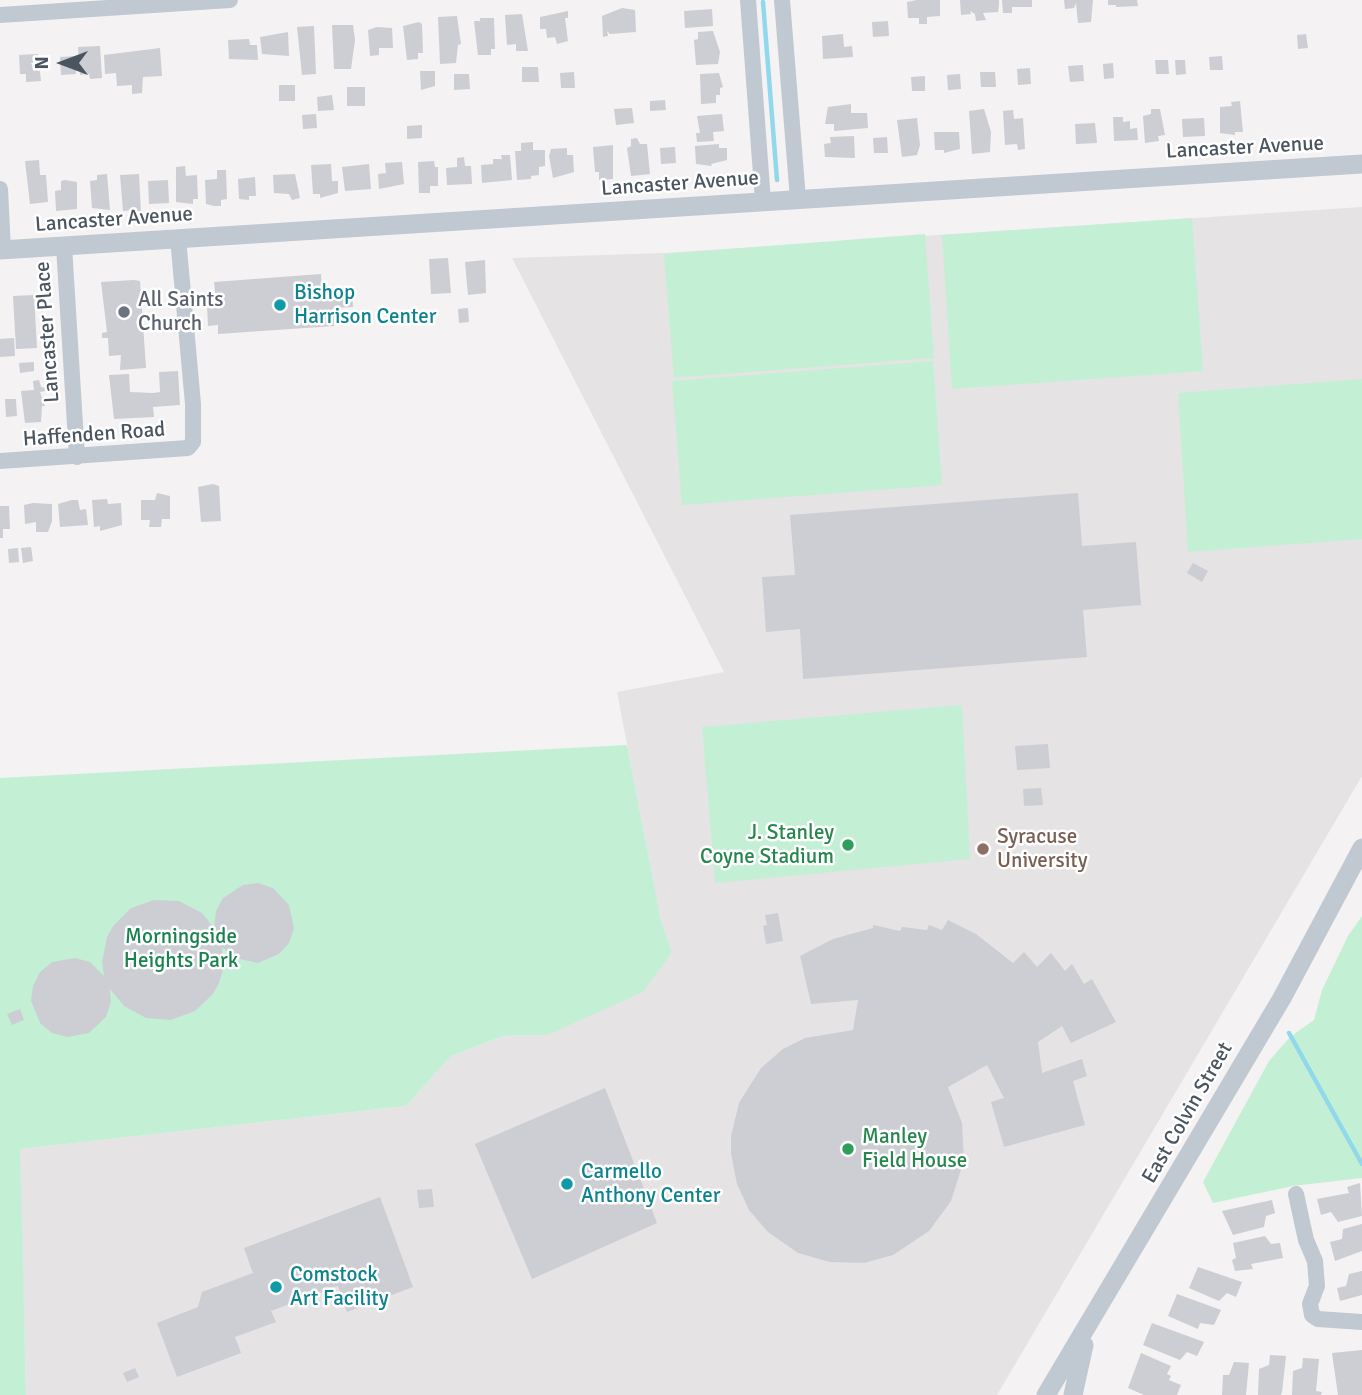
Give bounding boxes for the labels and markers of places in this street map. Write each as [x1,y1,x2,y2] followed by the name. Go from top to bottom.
[294,280,436,330] place label: Bishop Harrison Center
[138,287,223,337] place label: All Saints Church
[272,297,288,313] marker: Bishop Harrison Center
[116,304,132,320] marker: All Saints Church
[700,820,834,870] place label: J. Stanley Coyne Stadium
[997,824,1088,874] place label: Syracuse University
[840,837,856,853] marker: J. Stanley Coyne Stadium
[975,841,991,857] marker: Syracuse University
[862,1124,967,1174] place label: Manley Field House
[840,1141,856,1157] marker: Manley Field House
[581,1159,720,1209] place label: Carmello Anthony Center
[559,1176,575,1192] marker: Carmello Anthony Center
[290,1262,388,1312] place label: Comstock Art Facility
[268,1279,284,1295] marker: Comstock Art Facility

